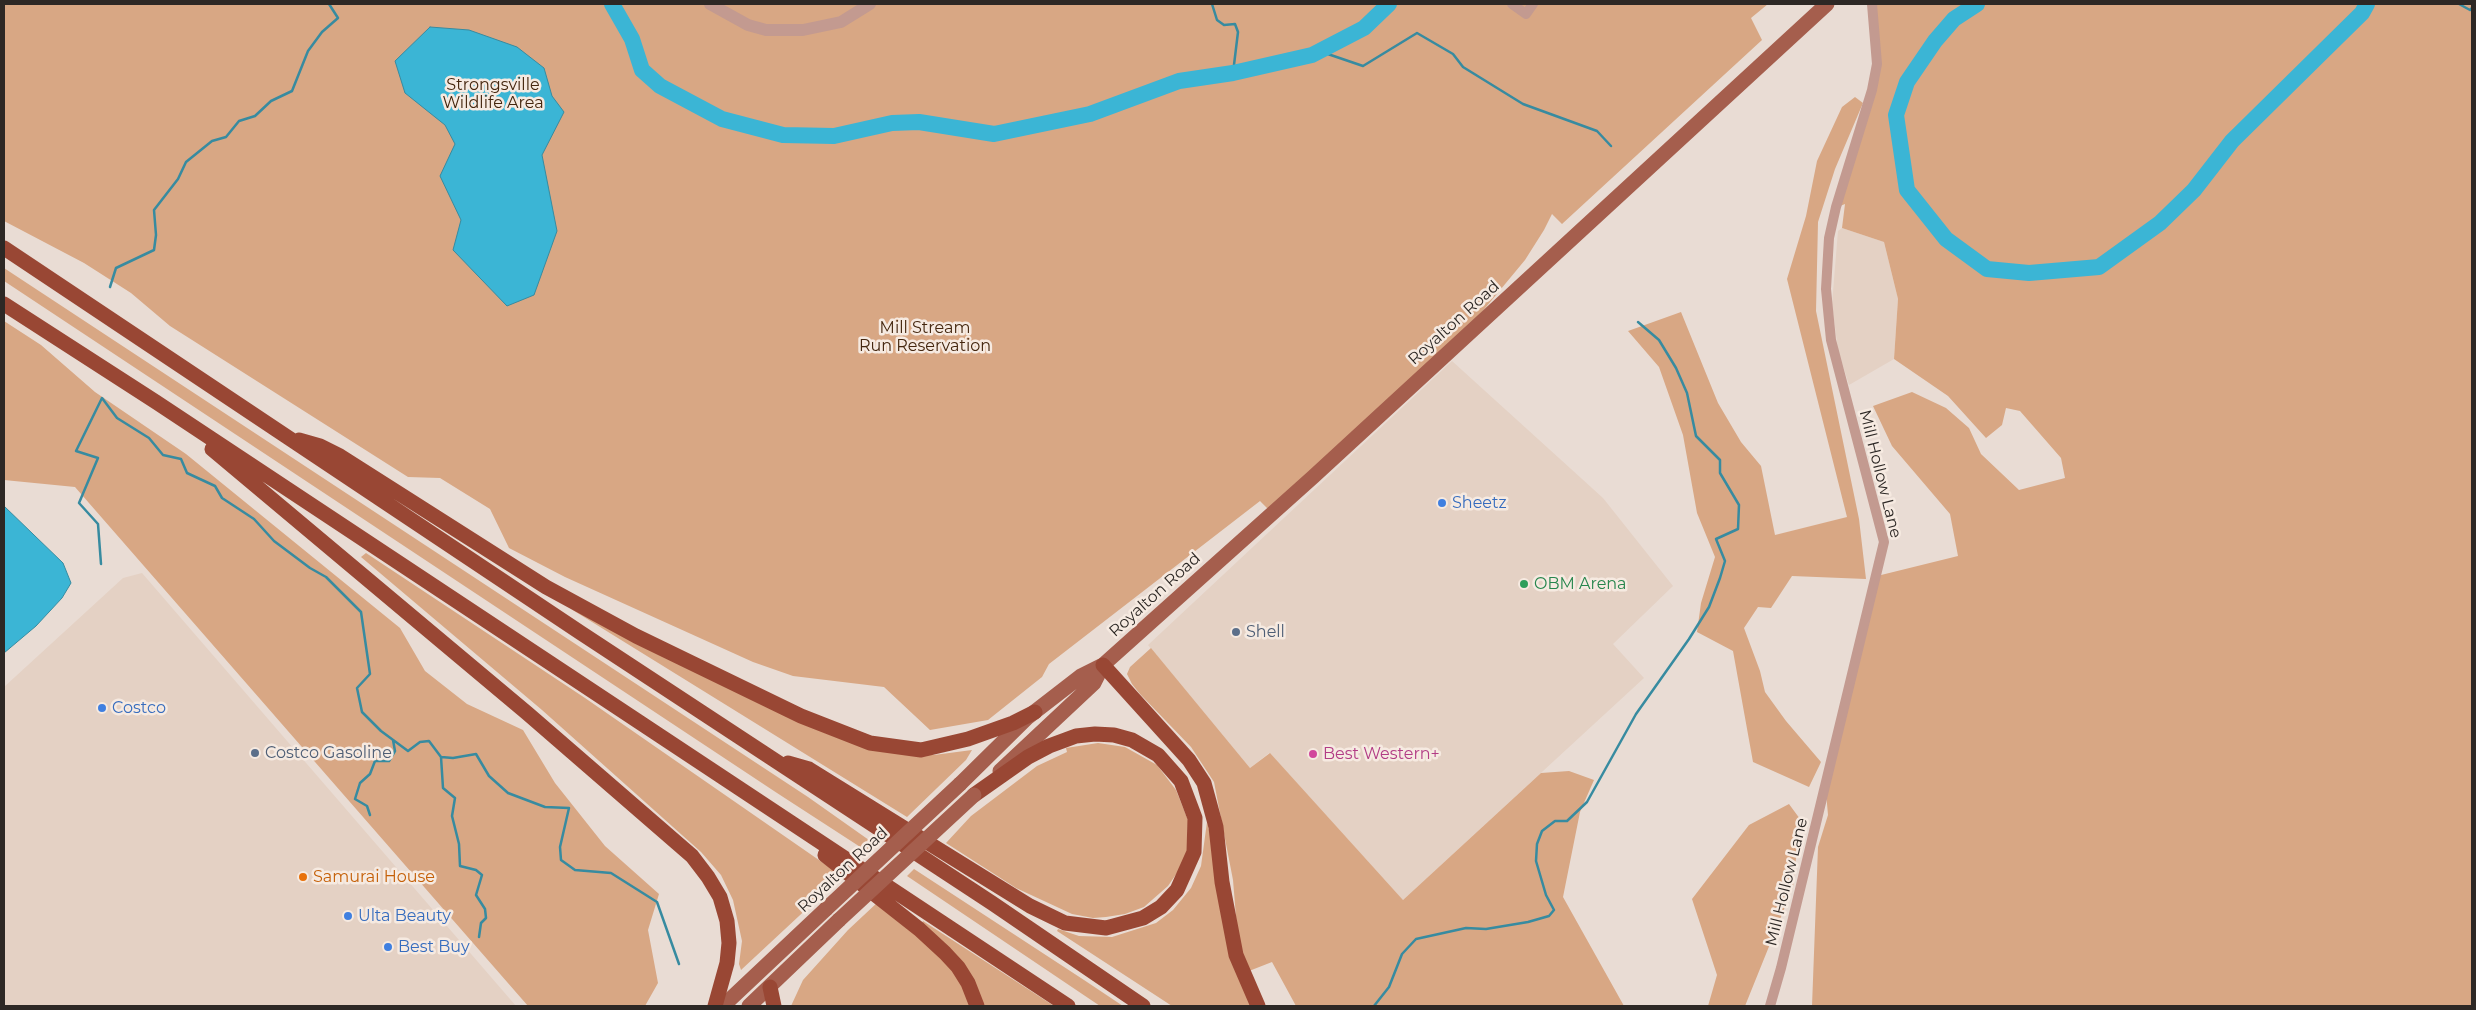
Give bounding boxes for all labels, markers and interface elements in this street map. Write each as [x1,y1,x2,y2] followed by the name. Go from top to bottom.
[442,75,544,113] park label: Strongsville Wildlife Area
[1404,277,1504,369] street label: Royalton Road
[859,318,991,356] park label: Mill Stream Run Reservation
[1855,408,1905,540] street label: Mill Hollow Lane
[1452,493,1507,513] place label: Sheetz
[1436,497,1448,509] marker: Sheetz
[1105,549,1205,641] street label: Royalton Road
[1534,574,1627,594] place label: OBM Arena
[1518,578,1530,590] marker: OBM Arena
[1246,622,1285,642] place label: Shell
[1230,626,1242,638] marker: Shell
[112,698,166,718] place label: Costco
[96,702,108,714] marker: Costco
[265,743,392,763] place label: Costco Gasoline
[1323,744,1440,764] place label: Best Western+
[249,747,261,759] marker: Costco Gasoline
[1307,748,1319,760] marker: Best Western+
[1762,816,1812,948] street label: Mill Hollow Lane
[794,823,892,917] street label: Royalton Road
[313,867,435,887] place label: Samurai House
[297,871,309,883] marker: Samurai House
[358,906,451,926] place label: Ulta Beauty
[342,910,354,922] marker: Ulta Beauty
[398,937,470,957] place label: Best Buy
[382,941,394,953] marker: Best Buy

